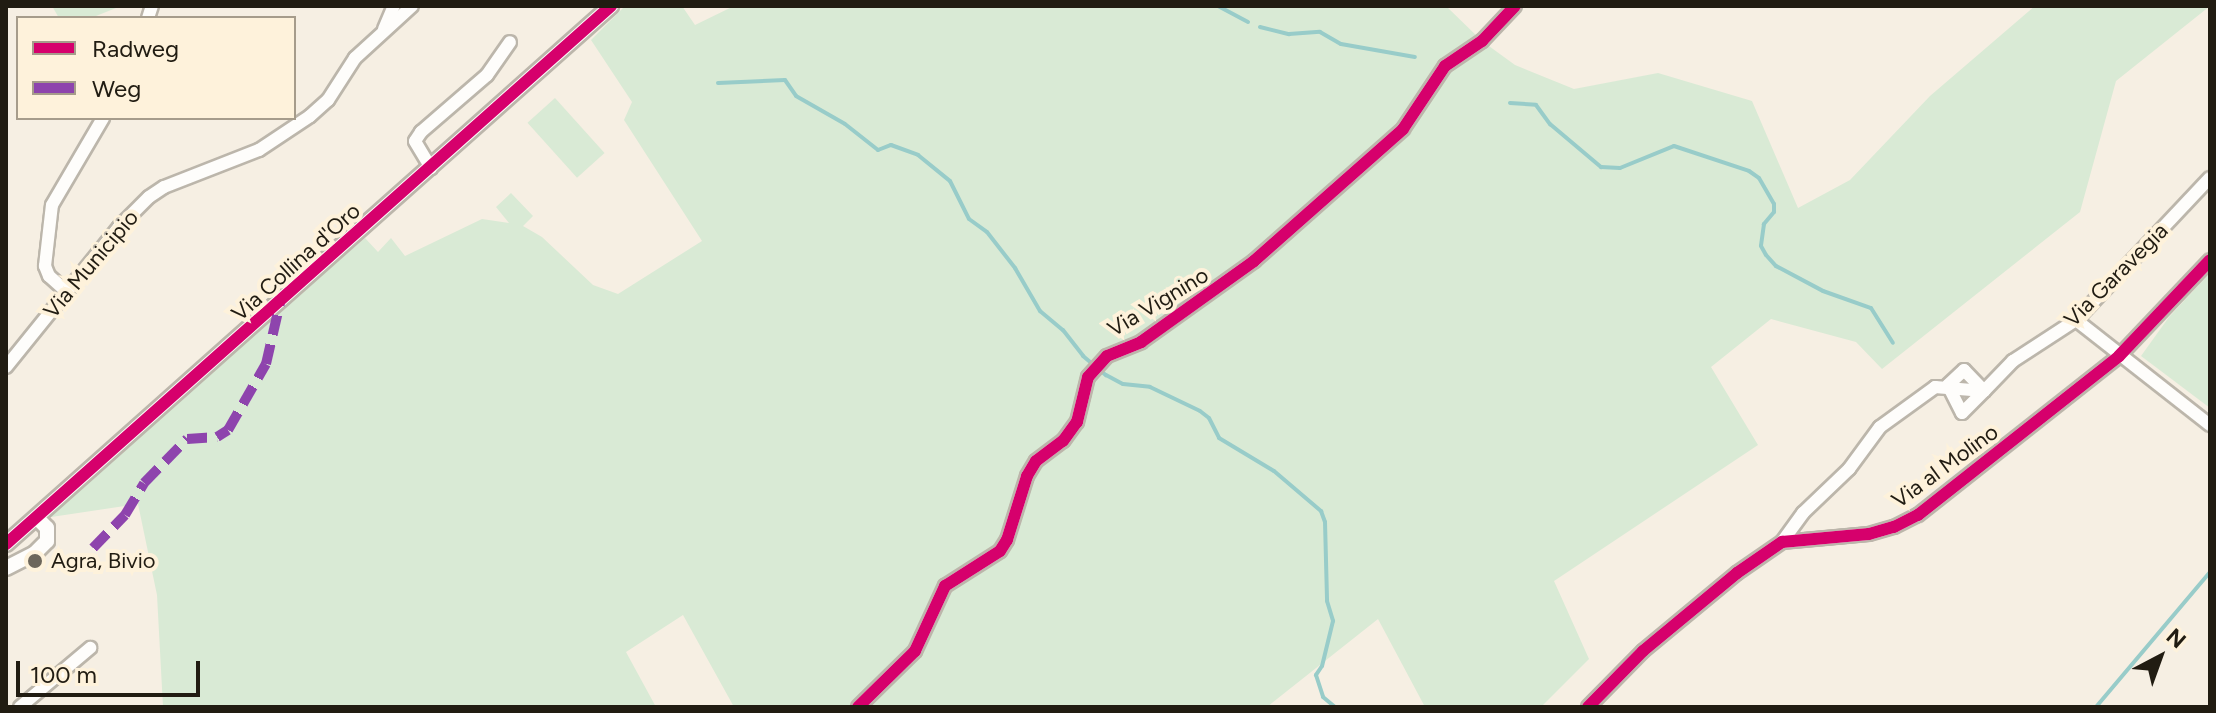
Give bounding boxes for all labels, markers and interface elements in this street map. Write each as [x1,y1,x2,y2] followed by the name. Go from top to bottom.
[16,16,296,120] legend
[92,34,179,63] text: Radweg
[92,74,141,103] text: Weg
[226,197,366,327] street label: Via Collina d'Oro
[38,205,144,323] street label: Via Municipio
[2059,218,2173,332] street label: Via Garavegia
[1103,262,1213,342] street label: Via Vignino
[1887,419,2003,513] street label: Via al Molino
[51,548,156,574] place label: Agra, Bivio
[26,552,44,570] marker: Agra, Bivio
[2120,617,2200,697] north arrow
[2161,623,2191,654] text: N
[20,645,204,695] scale bar
[30,660,97,689] text: 100 m

